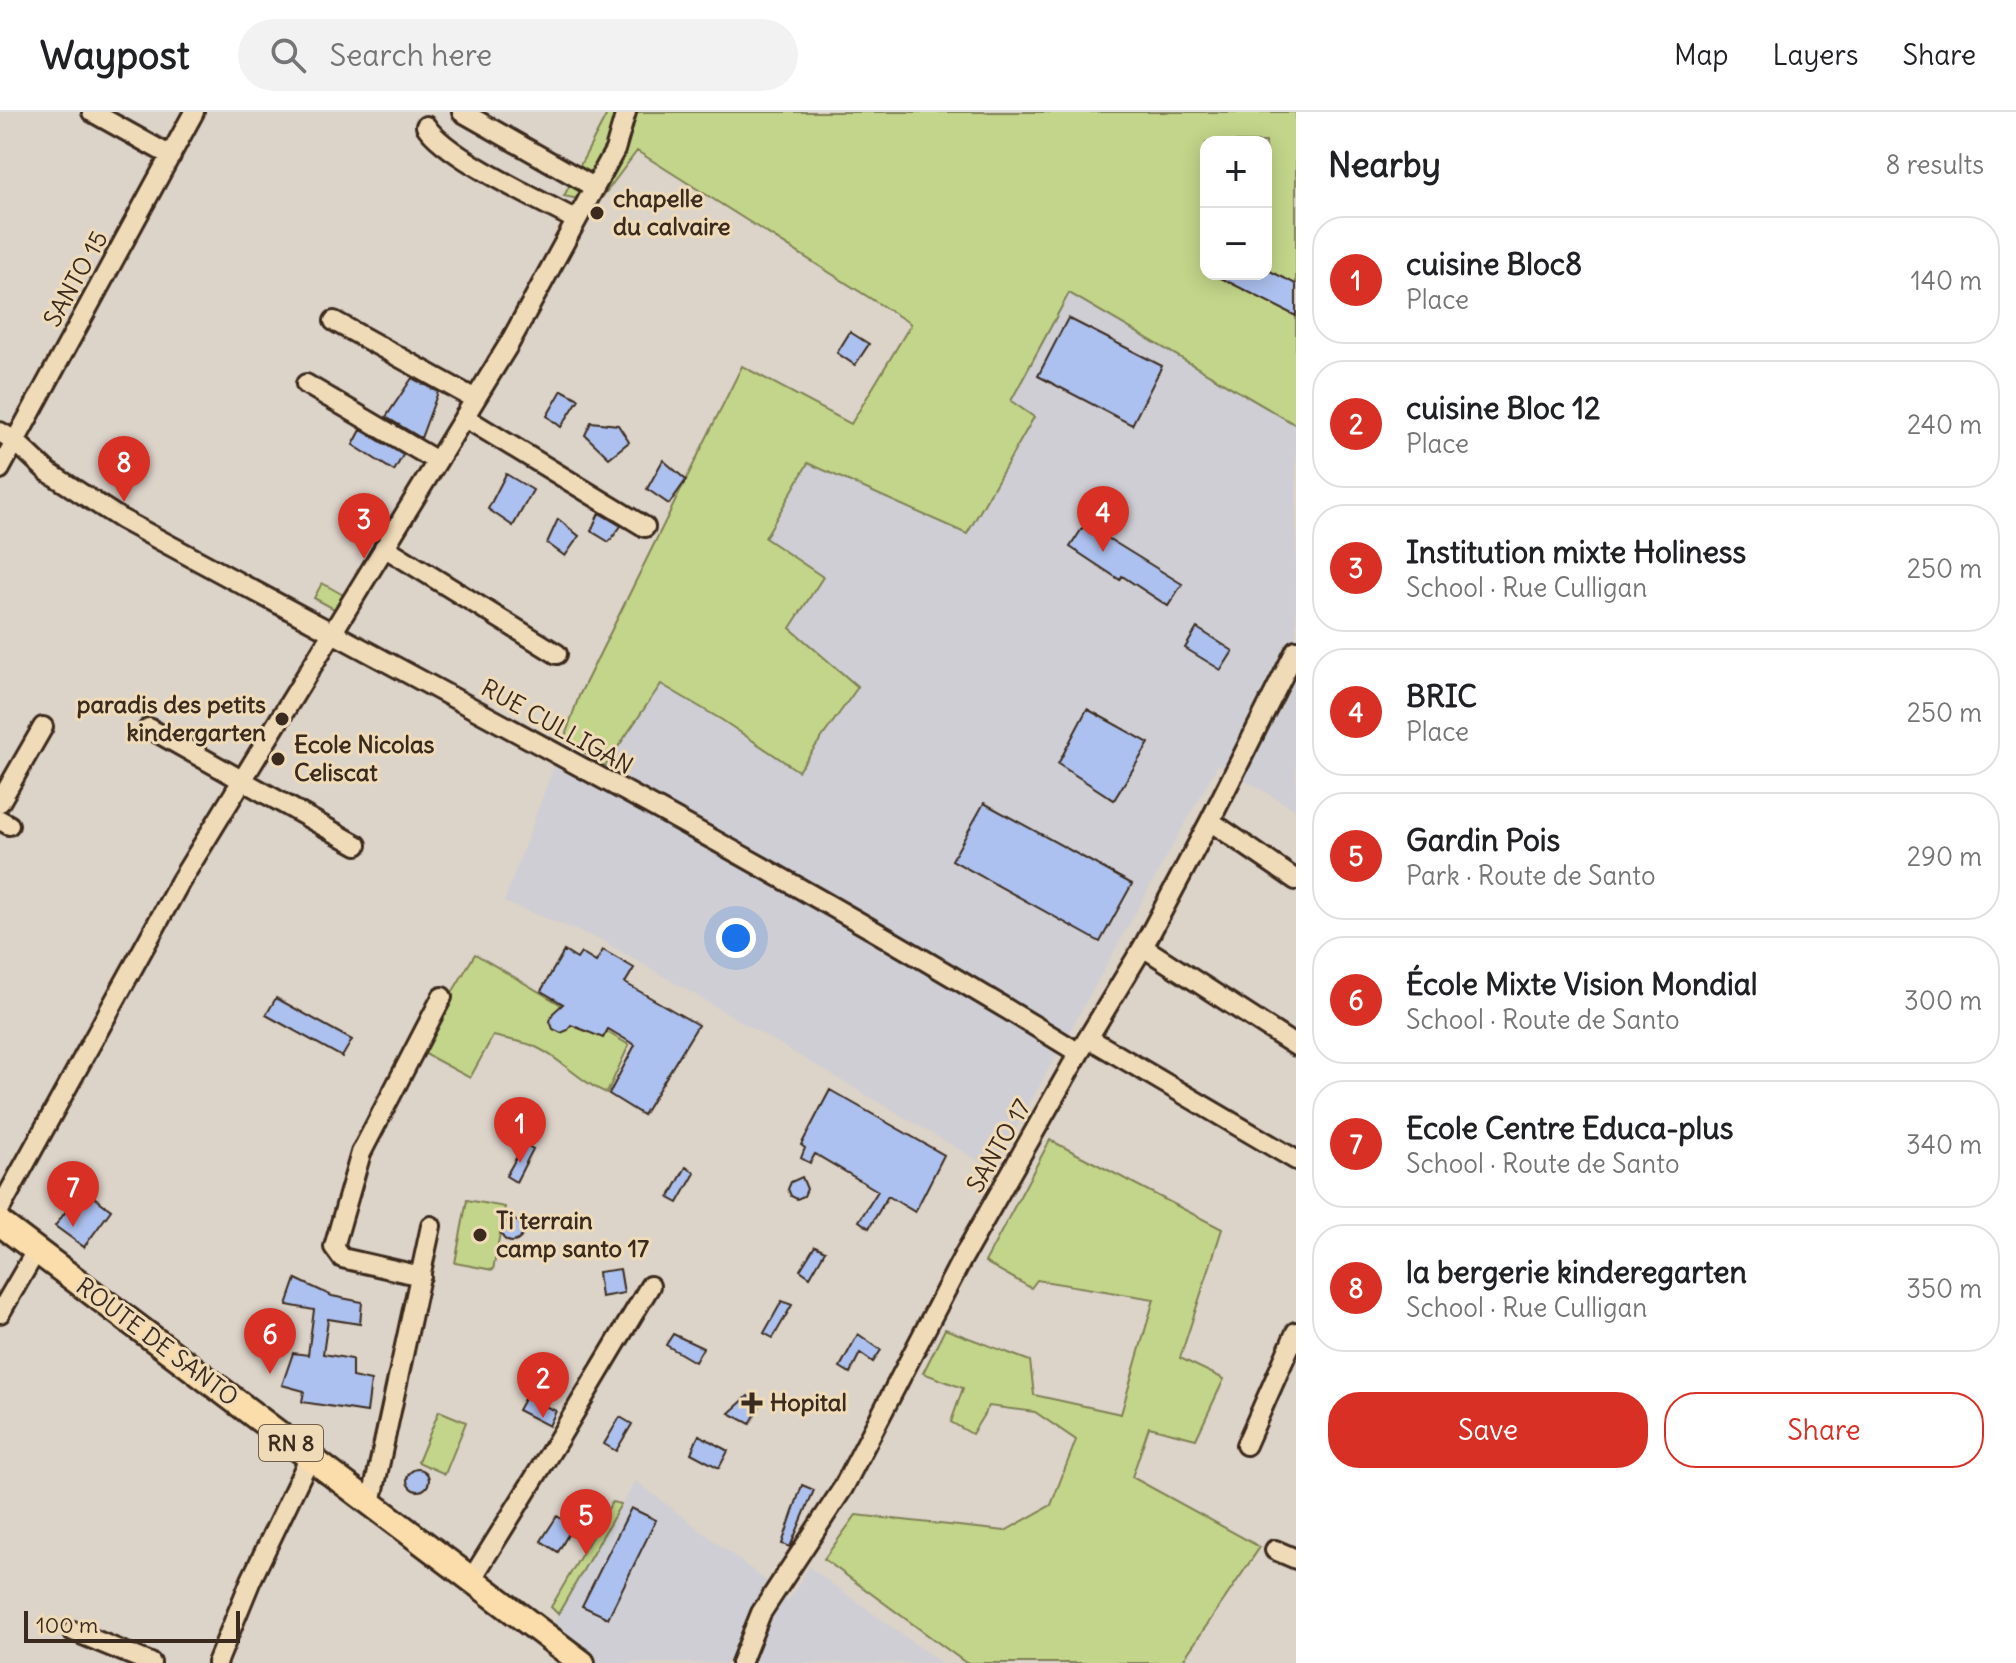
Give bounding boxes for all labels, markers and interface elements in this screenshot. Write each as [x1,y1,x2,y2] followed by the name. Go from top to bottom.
[238,19,798,91] search box
[40,32,190,79] text: Waypost
[266,33,310,77] icon: search
[330,36,492,74] text: Search here
[1674,37,1729,73] text: Map
[1773,37,1859,73] text: Layers
[1903,37,1976,73] text: Share
[1200,136,1272,280] map controls
[1200,136,1272,208] button: +
[1328,143,1441,186] text: Nearby
[1886,148,1984,181] text: 8 results
[613,183,731,241] place label: chapelle du calvaire
[588,204,606,222] marker: chapelle du calvaire
[1200,208,1272,280] button: −
[37,225,114,332] street label: SANTO 15
[1406,245,1582,283] text: cuisine Bloc8
[1351,264,1361,297] text: 1
[1911,264,1982,297] text: 140 m
[1406,283,1469,316] text: Place
[1406,389,1601,427] text: cuisine Bloc 12
[1349,408,1363,441] text: 2
[1907,408,1982,441] text: 240 m
[1406,427,1469,460] text: Place
[98,436,150,502] pin: 8
[1077,486,1129,552] pin: 4
[338,493,390,559] pin: 3
[1406,533,1746,571] text: Institution mixte Holiness
[1349,552,1363,585] text: 3
[1907,552,1982,585] text: 250 m
[1406,571,1647,604] text: School · Rue Culligan
[476,672,639,780] street label: RUE CULLIGAN
[1406,677,1477,715] text: BRIC
[77,689,266,747] place label: paradis des petits kindergarten
[1348,696,1364,729] text: 4
[1907,696,1982,729] text: 250 m
[273,710,291,728] marker: paradis des petits kindergarten
[1406,715,1469,748] text: Place
[294,729,435,787] place label: Ecole Nicolas Celiscat
[269,750,287,768] marker: Ecole Nicolas Celiscat
[1406,821,1560,859] text: Gardin Pois
[1349,840,1363,873] text: 5
[1907,840,1982,873] text: 290 m
[1406,859,1656,892] text: Park · Route de Santo
[716,918,756,958] your location
[1406,965,1758,1003] text: École Mixte Vision Mondial
[1348,984,1364,1017] text: 6
[1904,984,1982,1017] text: 300 m
[1406,1003,1680,1036] text: School · Route de Santo
[959,1093,1037,1198] street label: SANTO 17
[494,1097,546,1163] pin: 1
[1406,1109,1733,1147] text: Ecole Centre Educa-plus
[1350,1128,1362,1161] text: 7
[1906,1128,1982,1161] text: 340 m
[1406,1147,1680,1180] text: School · Route de Santo
[47,1161,99,1227] pin: 7
[496,1205,649,1263] place label: Ti terrain camp santo 17
[471,1226,489,1244] marker: Ti terrain camp santo 17
[1406,1253,1747,1291] text: la bergerie kinderegarten
[71,1271,245,1412] street label: ROUTE DE SANTO
[1349,1272,1363,1305] text: 8
[1906,1272,1982,1305] text: 350 m
[1406,1291,1647,1324] text: School · Rue Culligan
[244,1308,296,1374] pin: 6
[517,1352,569,1418] pin: 2
[770,1387,847,1417] place label: Hopital
[741,1392,763,1414] marker: Hopital
[1328,1392,1648,1468] button: Save
[1664,1392,1984,1468] button: Share
[259,1425,323,1461] road number: RN 8
[560,1489,612,1555] pin: 5
[24,1607,240,1643] scale bar
[36,1611,98,1639] text: 100 m

